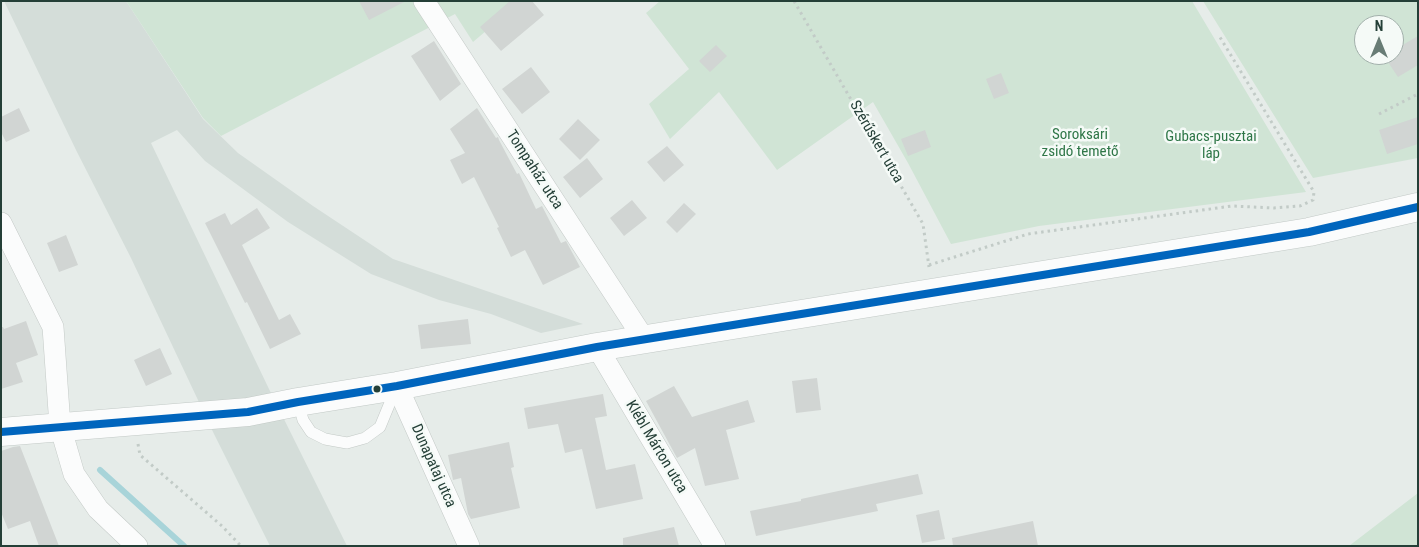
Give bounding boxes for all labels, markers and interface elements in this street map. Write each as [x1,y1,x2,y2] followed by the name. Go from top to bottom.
[1354,15,1404,65] north arrow
[1375,18,1383,34] text: N
[845,98,907,186] street label: Szérűskert utca
[1042,126,1118,161] park label: Soroksári zsidó temető
[502,127,566,213] street label: Tompaház utca
[1165,128,1257,163] park label: Gubacs-pusztai láp
[372,384,382,394] unlabelled marker
[621,397,691,497] street label: Klébl Márton utca
[407,422,459,510] street label: Dunapataj utca

